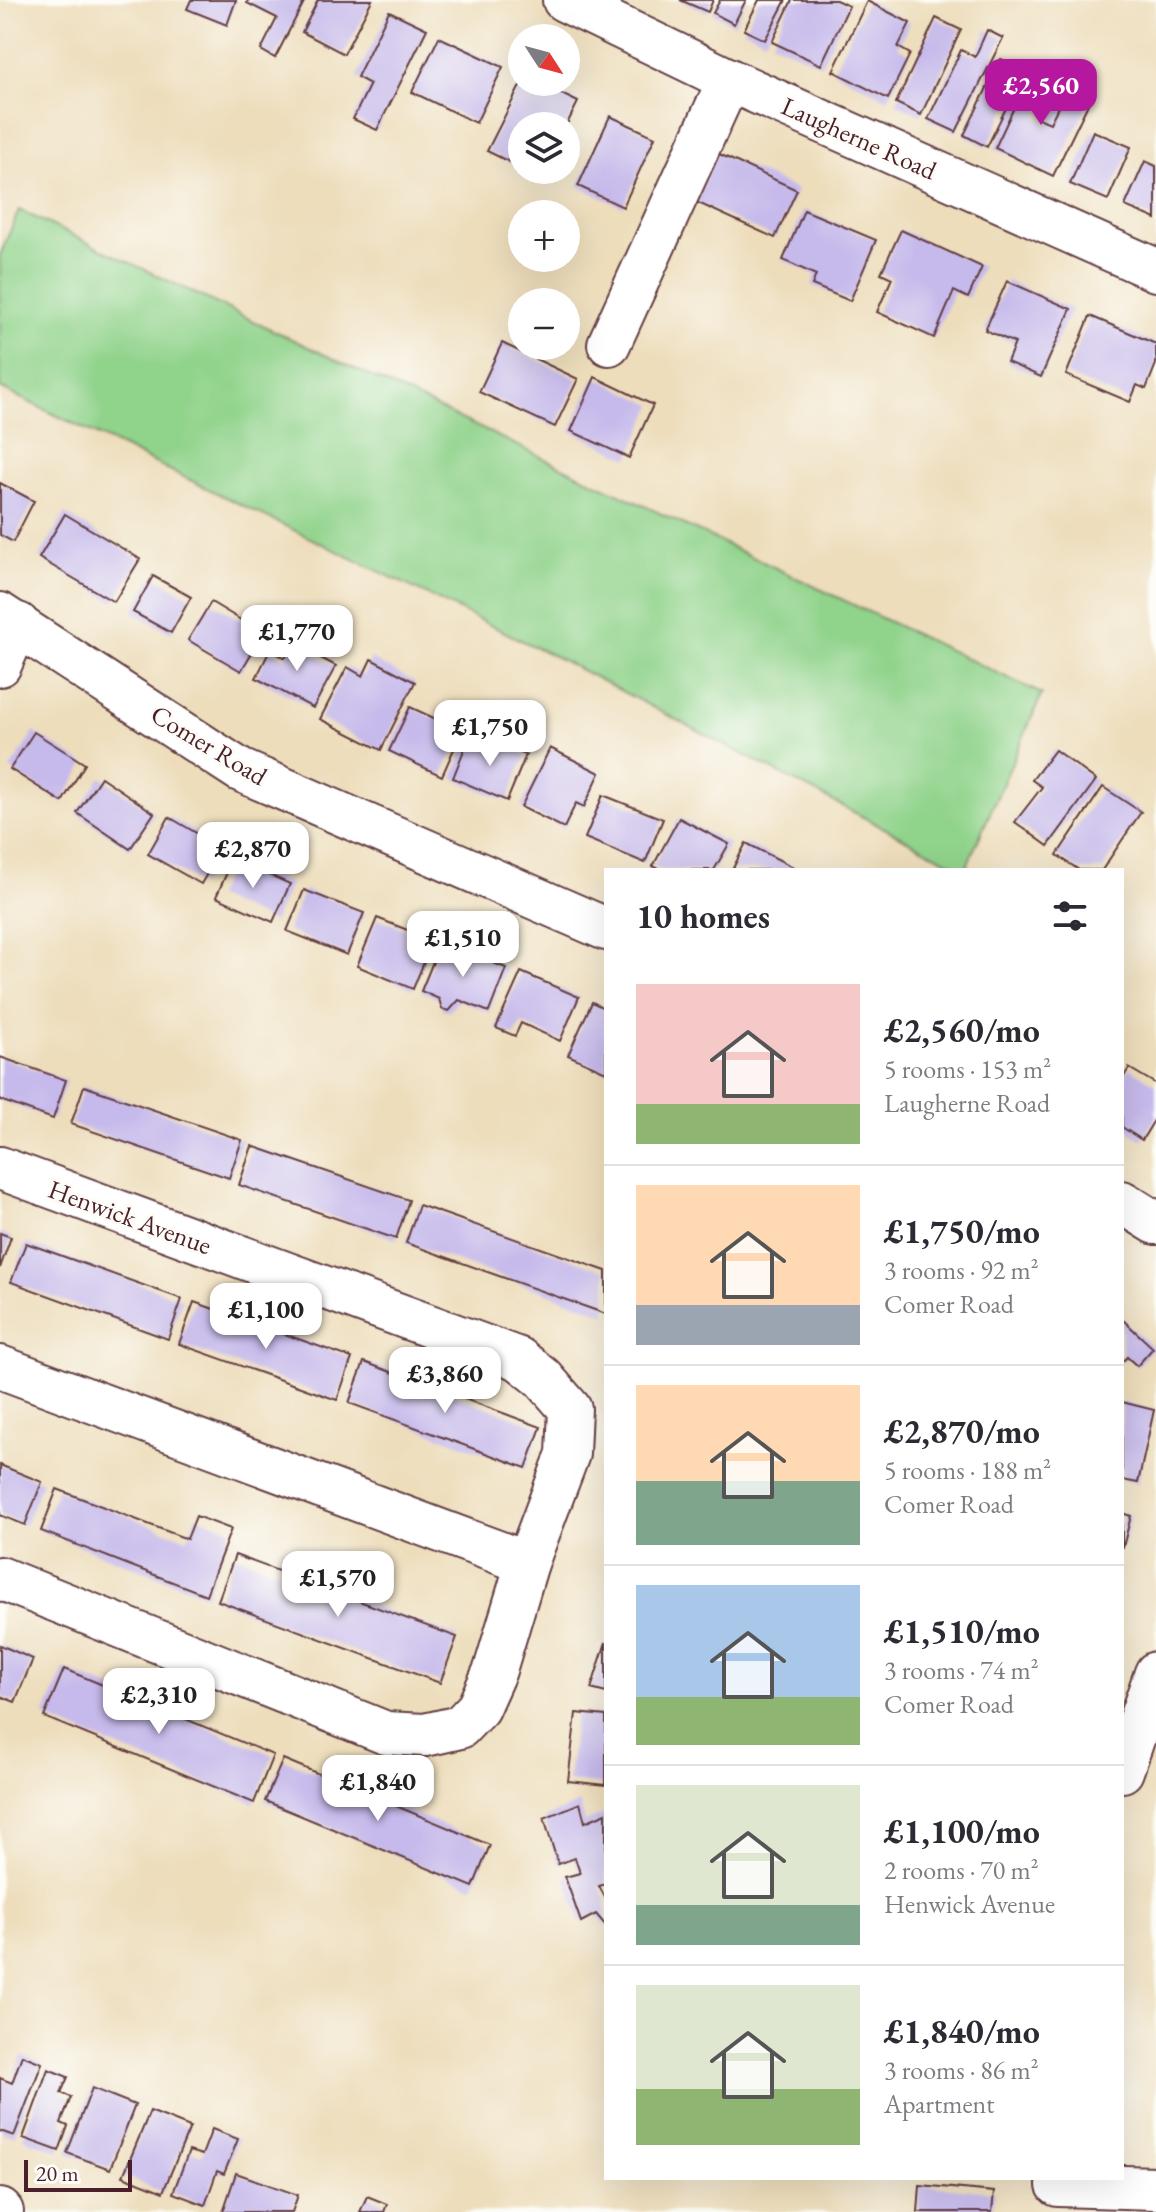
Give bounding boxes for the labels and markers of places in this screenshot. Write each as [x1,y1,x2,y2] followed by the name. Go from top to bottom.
[976,59,1106,127] pin: £2,560
[232,605,362,673] pin: £1,770
[425,700,555,768] pin: £1,750
[188,822,318,890] pin: £2,870
[398,911,528,979] pin: £1,510
[201,1283,331,1351] pin: £1,100
[380,1347,510,1415] pin: £3,860
[273,1551,403,1619] pin: £1,570
[94,1668,224,1736] pin: £2,310
[313,1755,443,1823] pin: £1,840

